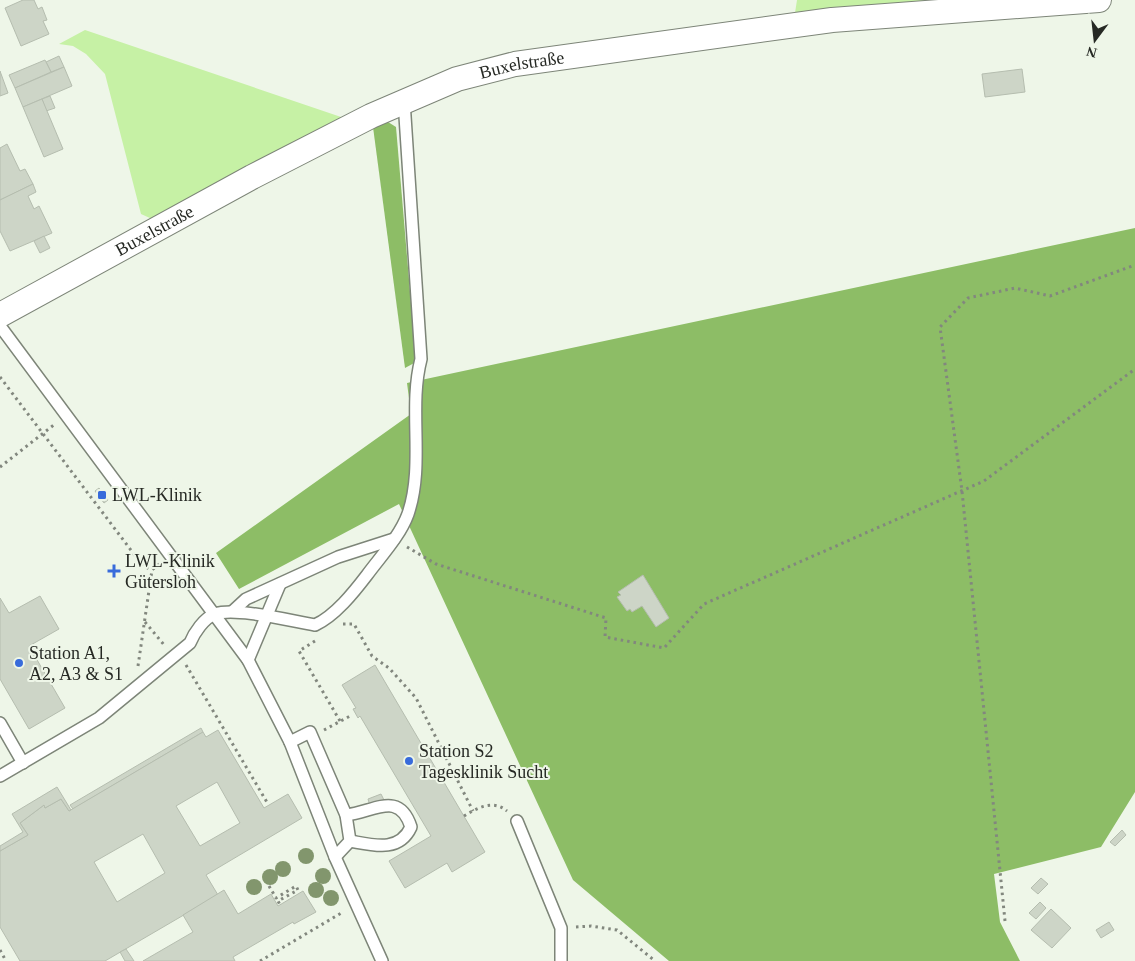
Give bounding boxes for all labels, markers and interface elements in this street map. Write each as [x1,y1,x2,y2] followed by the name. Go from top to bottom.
[1070,15,1120,65] north arrow
[1085,44,1099,61] text: N
[477,47,565,83] street label: Buxelstraße
[112,201,197,260] street label: Buxelstraße
[112,485,202,505] place label: LWL-Klinik
[96,489,108,501] marker: LWL-Klinik
[125,551,215,592] place label: LWL-Klinik Gütersloh
[107,564,121,578] marker: LWL-Klinik Gütersloh
[29,643,123,684] place label: Station A1, A2, A3 & S1
[13,657,25,669] marker: Station A1, A2, A3 & S1
[419,741,548,782] place label: Station S2 Tagesklinik Sucht
[403,755,415,767] marker: Station S2 Tagesklinik Sucht

